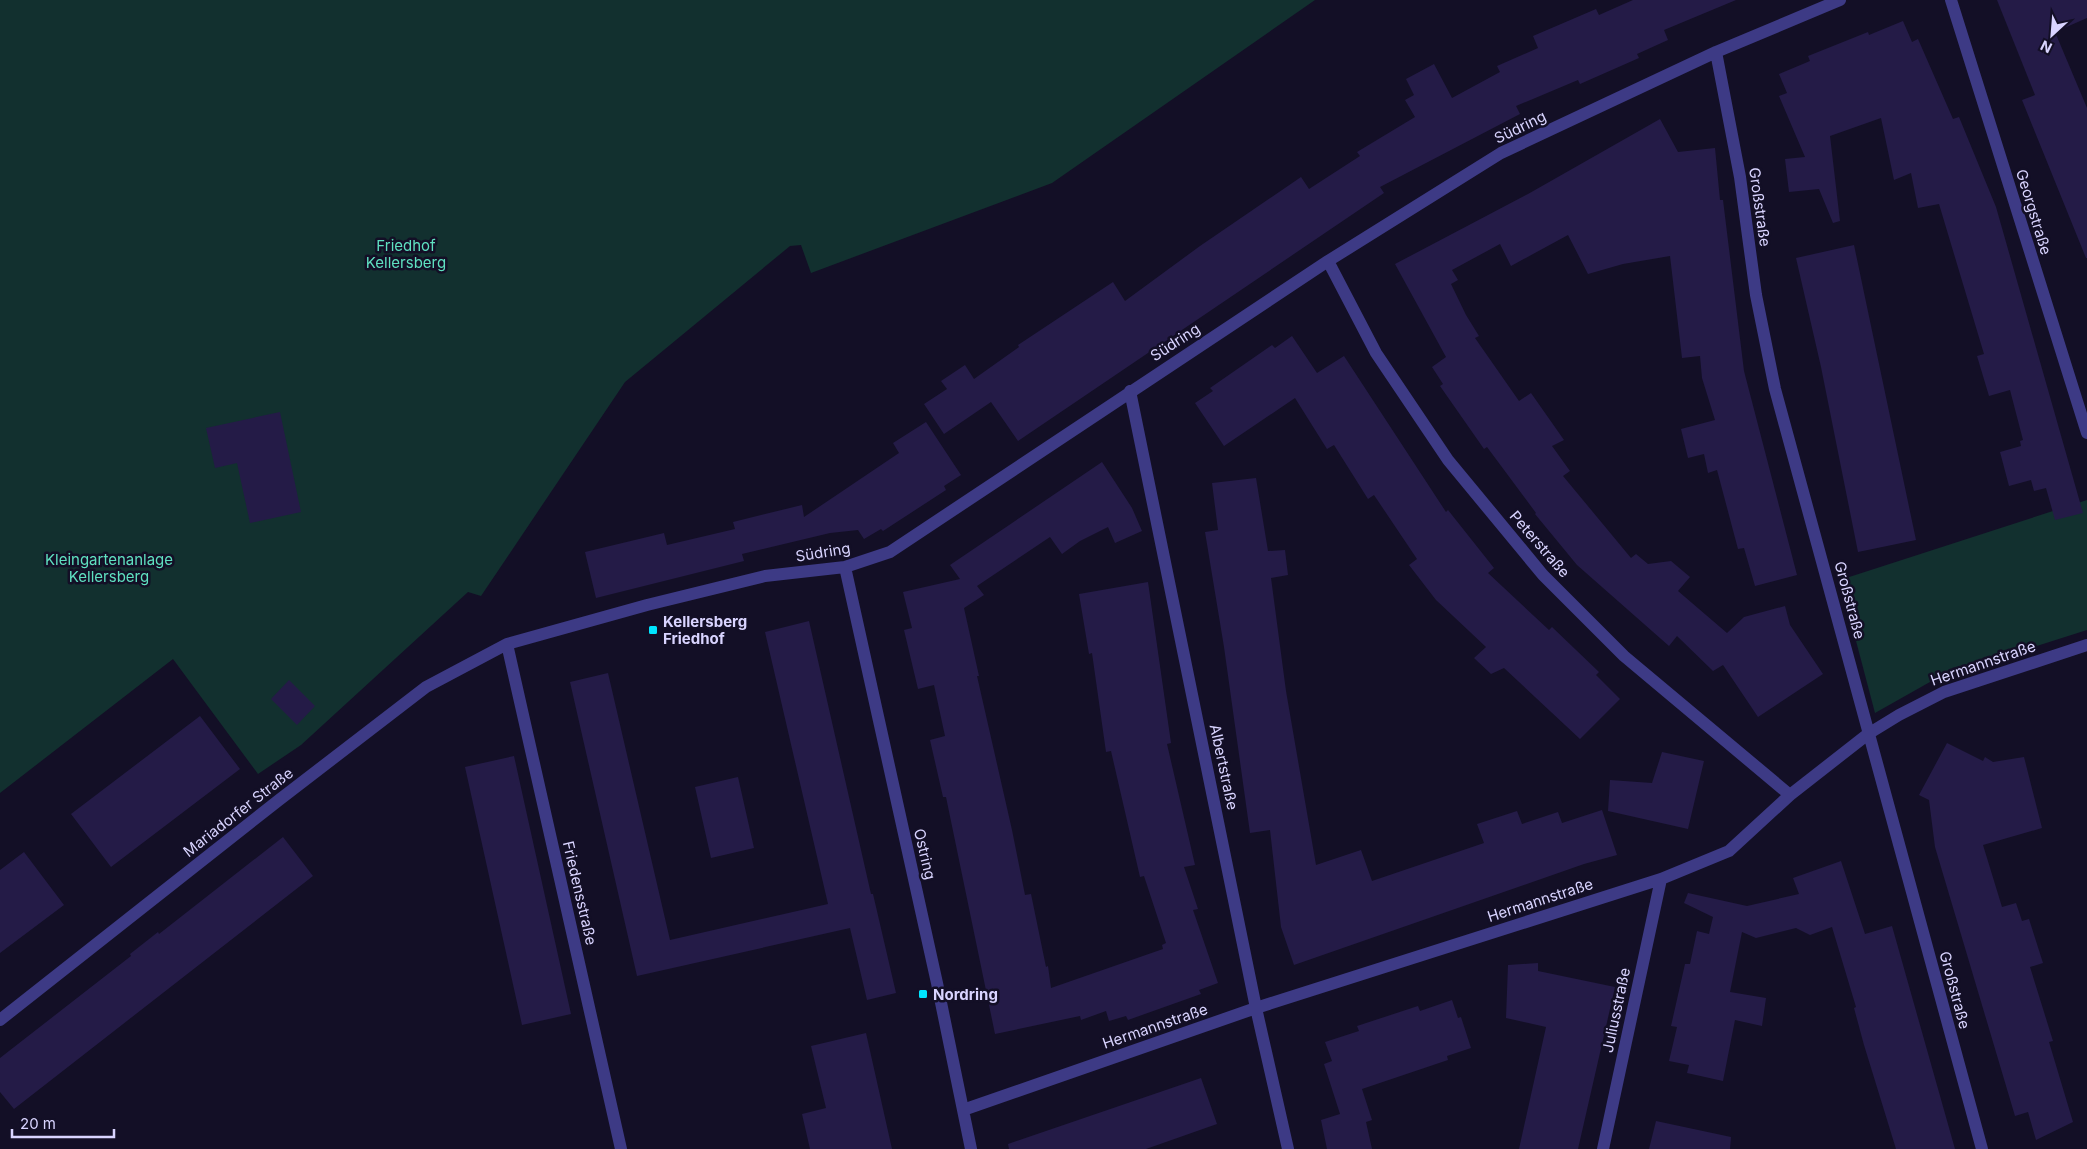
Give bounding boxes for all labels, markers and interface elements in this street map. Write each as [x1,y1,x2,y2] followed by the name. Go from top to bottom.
[2027,10,2077,60] north arrow
[2038,37,2055,57] text: N
[1491,106,1549,148] street label: Südring
[1745,166,1775,248] street label: Großstraße
[2012,167,2056,257] street label: Georgstraße
[366,236,446,272] park label: Friedhof Kellersberg
[1147,319,1203,365] street label: Südring
[1506,507,1574,581] street label: Peterstraße
[794,538,852,566] street label: Südring
[45,550,173,586] park label: Kleingartenanlage Kellersberg
[1831,559,1869,641] street label: Großstraße
[663,612,747,648] place label: Kellersberg Friedhof
[647,624,659,636] marker: Kellersberg Friedhof
[1928,636,2038,690] street label: Hermannstraße
[1206,722,1242,812] street label: Albertstraße
[179,763,297,861] street label: Mariadorfer Straße
[910,827,940,881] street label: Ostring
[559,839,601,947] street label: Friedensstraße
[1485,874,1595,926] street label: Hermannstraße
[1936,949,1974,1031] street label: Großstraße
[1598,966,1634,1054] street label: Juliusstraße
[933,985,998,1004] place label: Nordring
[917,988,929,1000] marker: Nordring
[1100,999,1210,1053] street label: Hermannstraße
[12,1106,115,1138] scale bar
[20,1114,56,1133] text: 20 m

